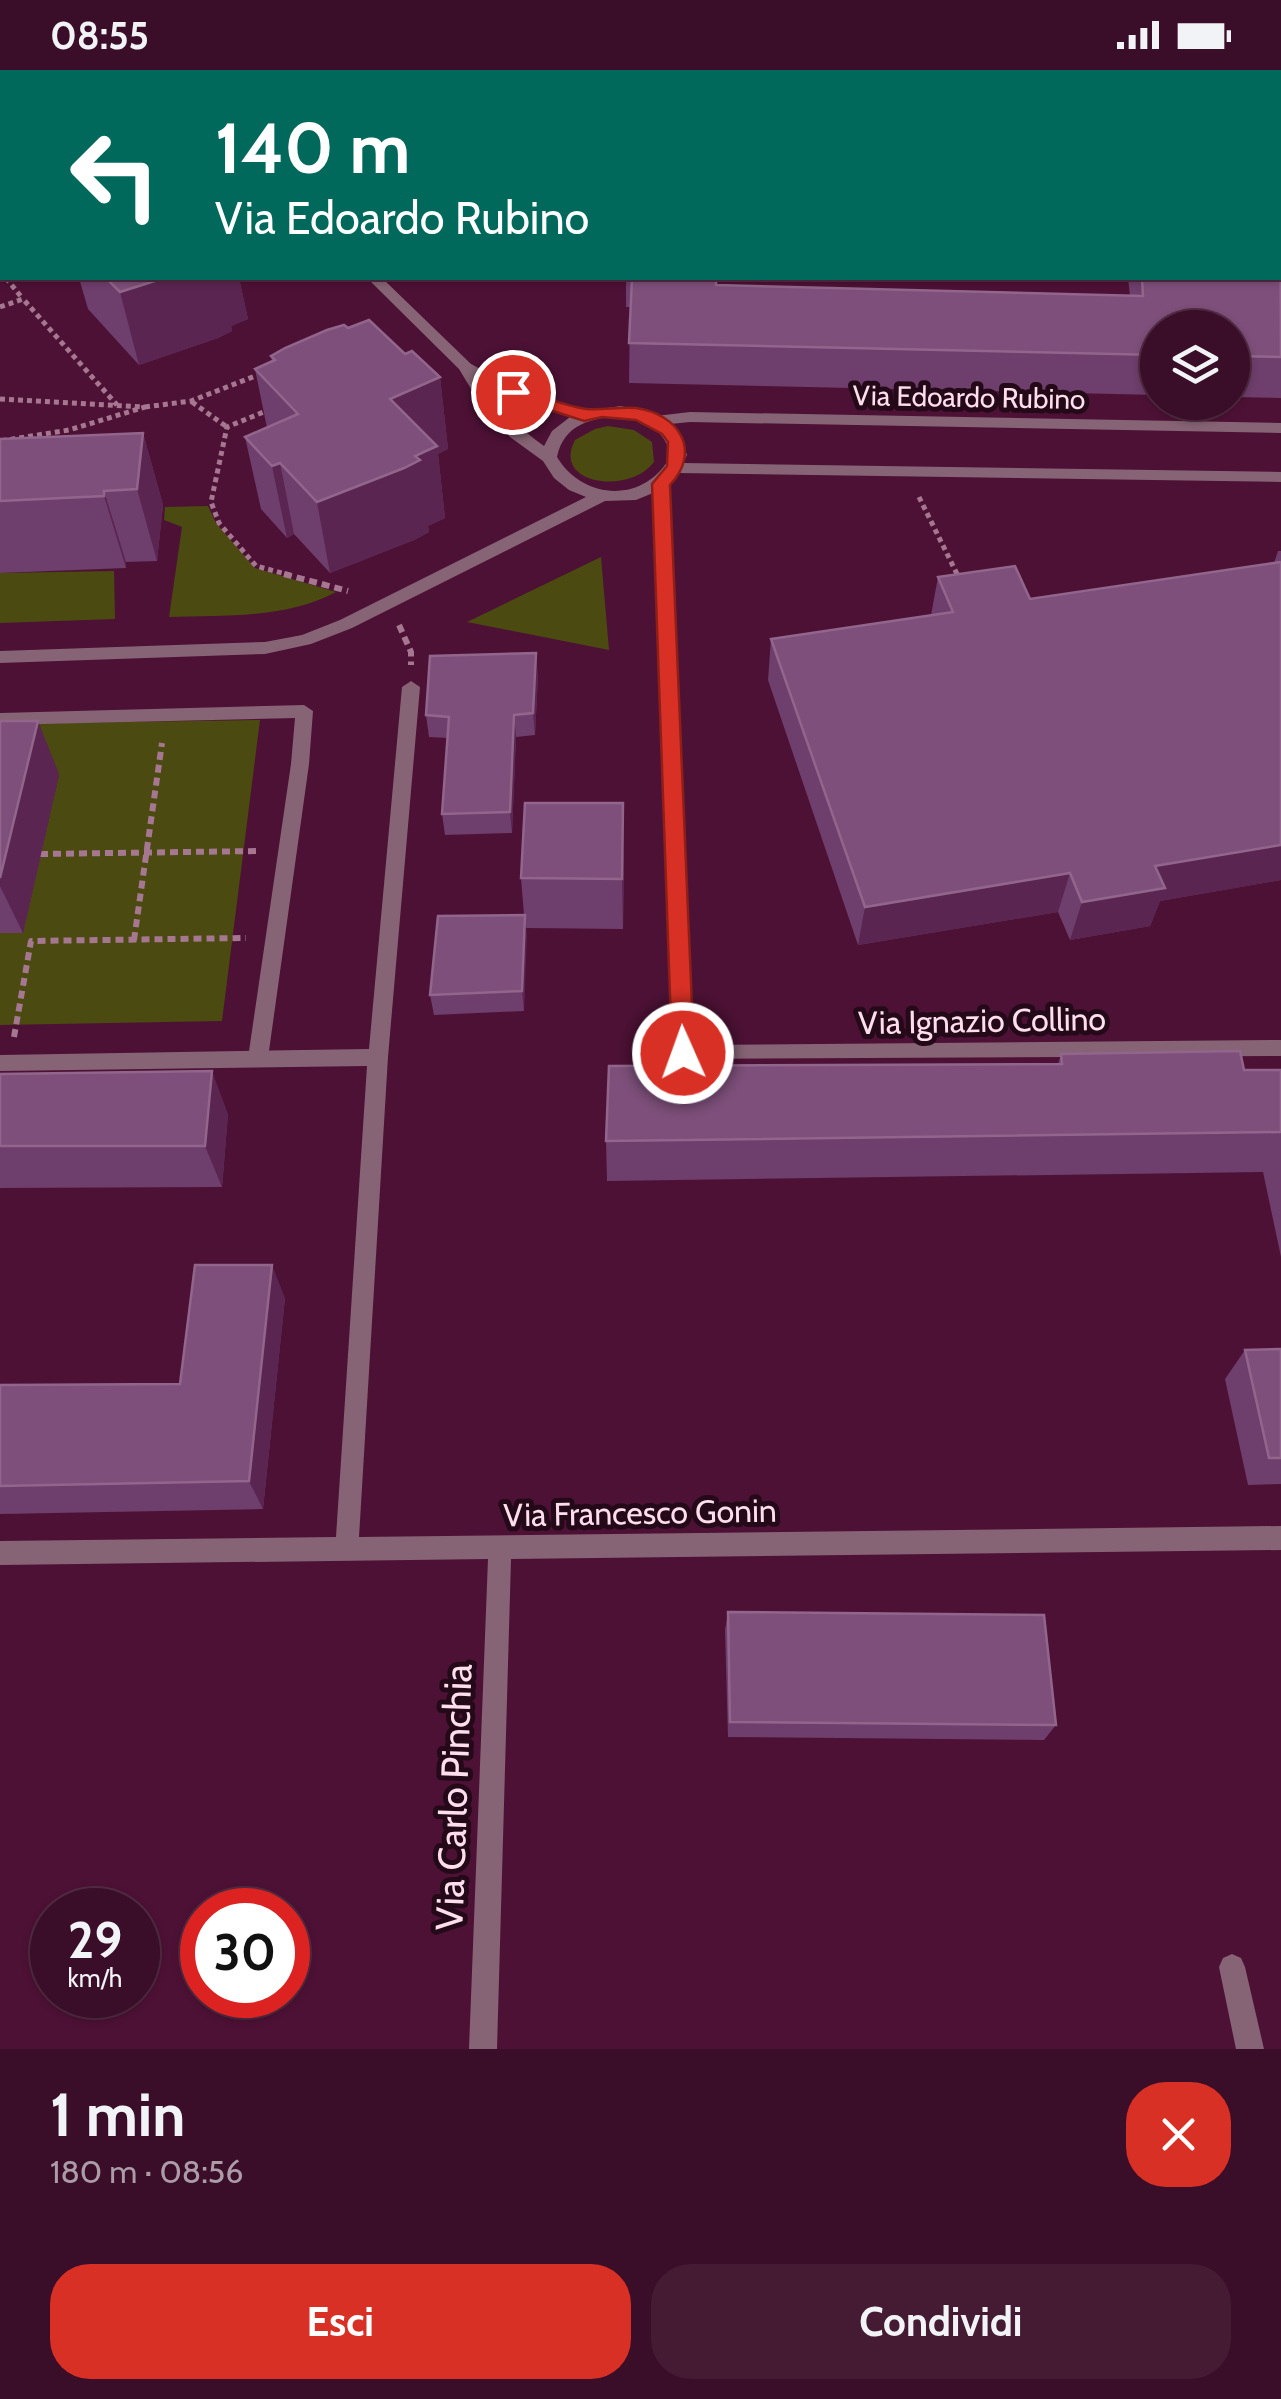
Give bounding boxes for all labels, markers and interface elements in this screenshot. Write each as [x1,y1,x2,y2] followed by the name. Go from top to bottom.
[50,12,149,59] text: 08:55
[215,105,410,191] text: 140 m
[50,110,180,240] icon: left
[215,191,589,245] text: Via Edoardo Rubino
[1140,310,1250,420] map controls
[1140,310,1250,420] button: layers
[471,350,556,435] pin
[486,365,541,420] icon: arrive
[852,378,1086,416] street label: Via Edoardo Rubino
[858,999,1106,1042] street label: Via Ignazio Collino
[631,1001,735,1105] position arrow
[503,1491,777,1534] street label: Via Francesco Gonin
[425,1663,482,1931] street label: Via Carlo Pinchia
[180,1888,310,2018] speed limit sign: 30
[68,1910,122,1971] text: 29
[68,1963,122,1993] text: km/h
[50,2078,185,2151] text: 1 min
[1126,2082,1231,2187] button: close
[50,2152,243,2191] text: 180 m · 08:56
[50,2264,631,2379] button: Esci
[651,2264,1231,2379] button: Condividi

